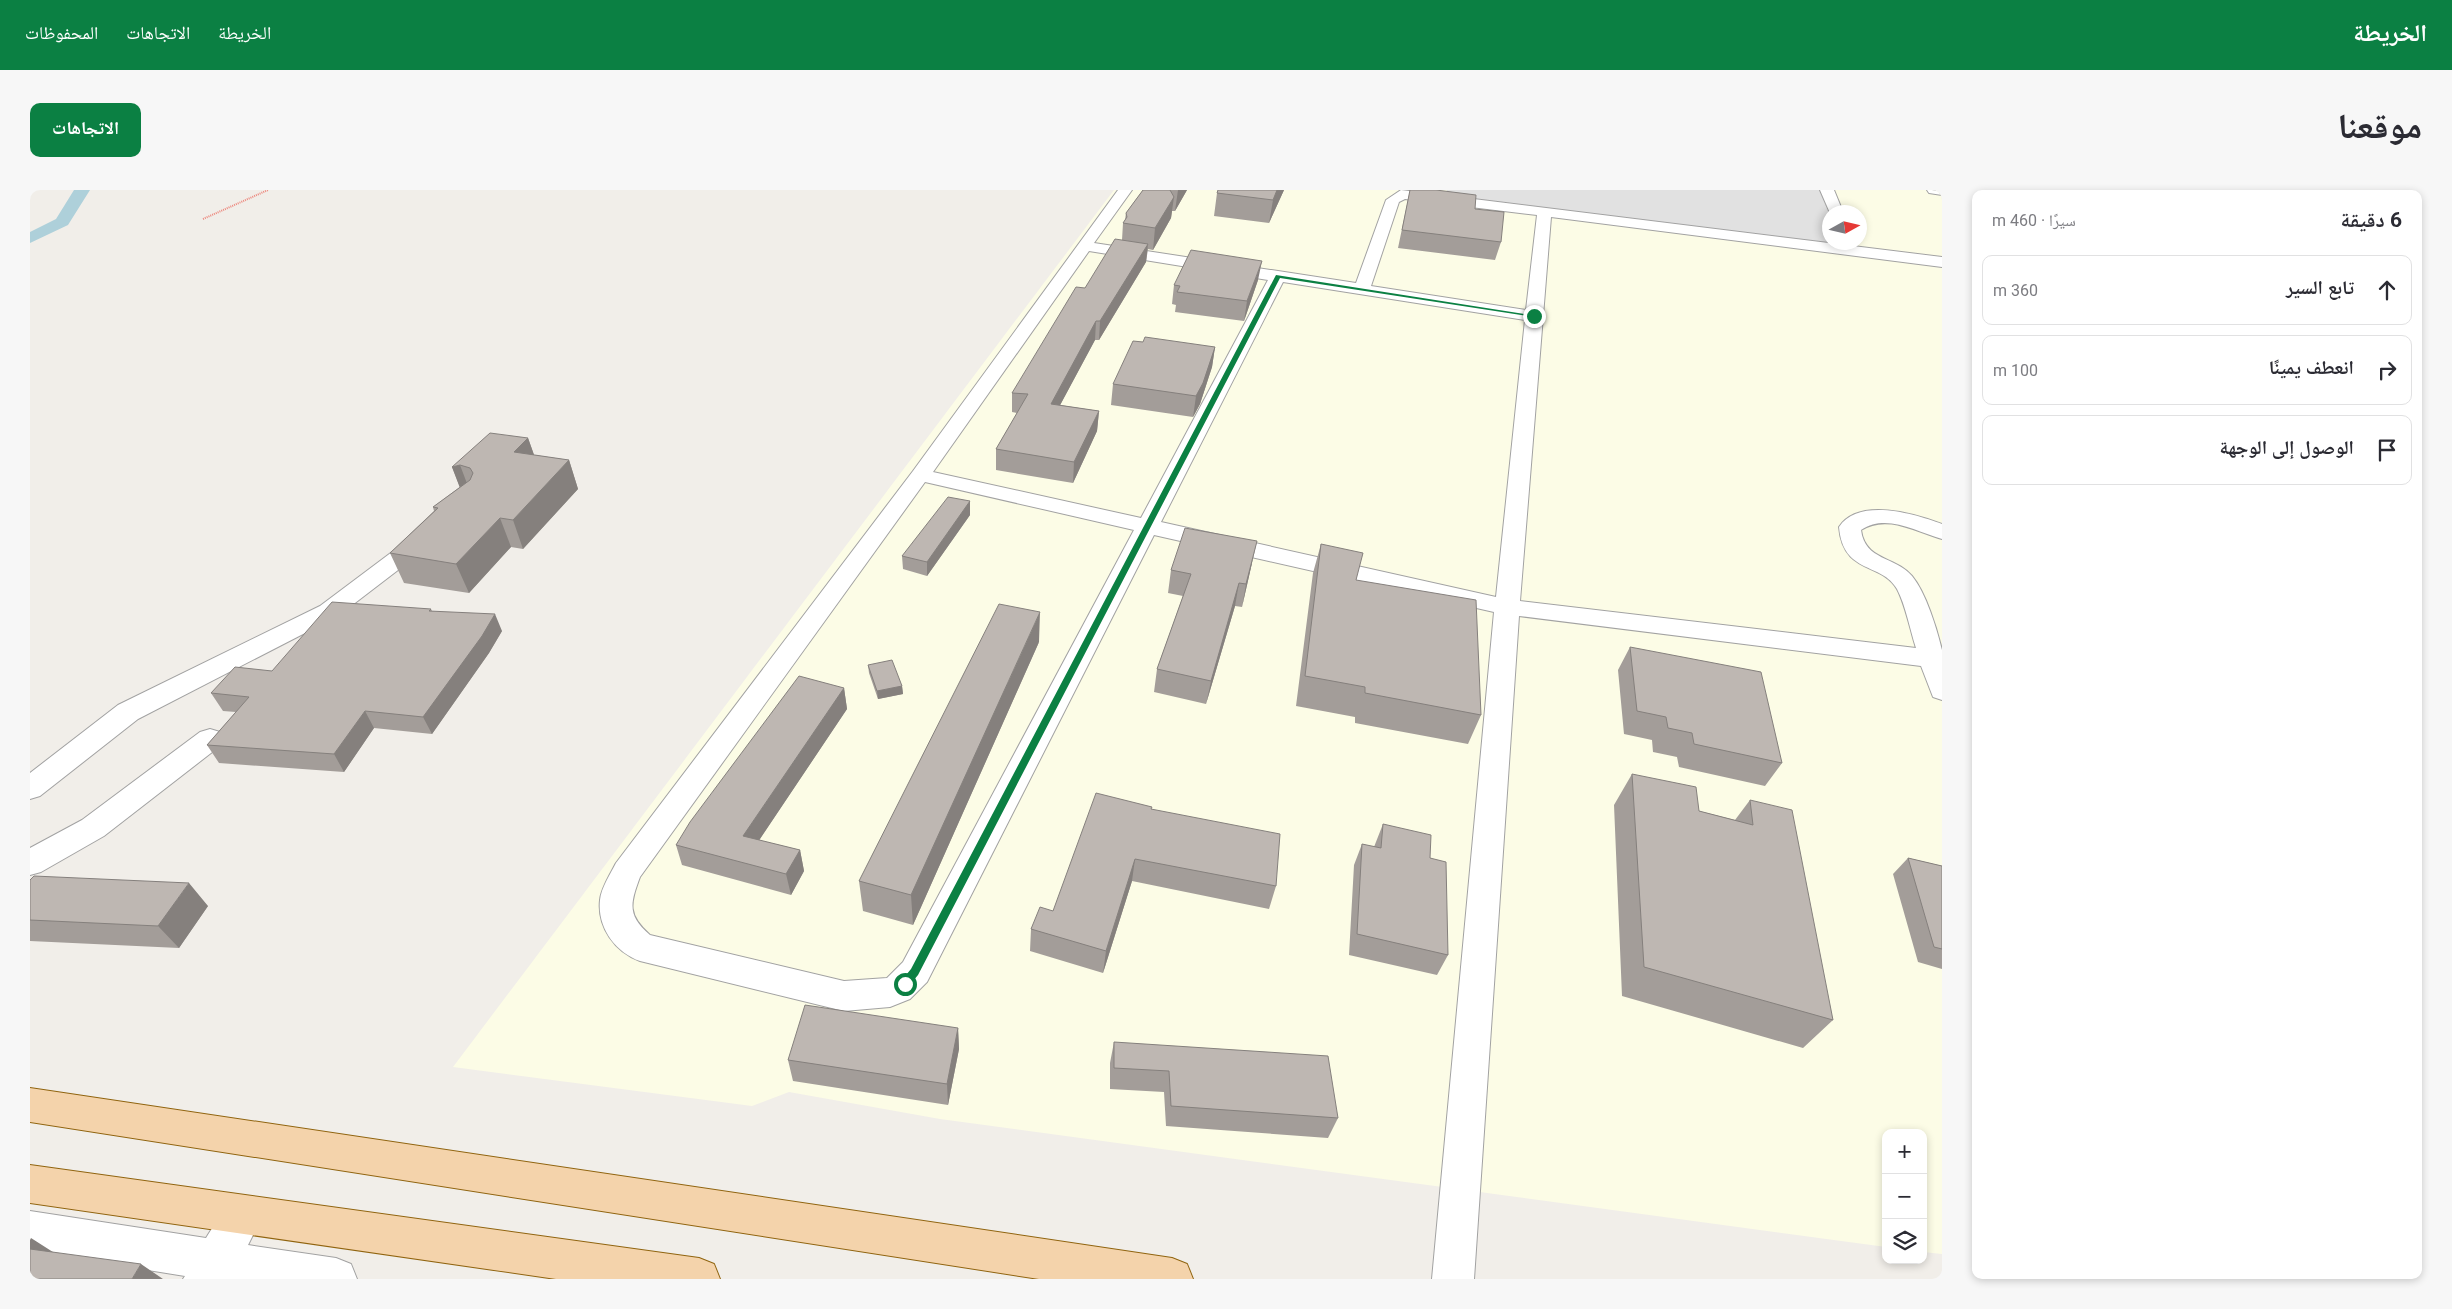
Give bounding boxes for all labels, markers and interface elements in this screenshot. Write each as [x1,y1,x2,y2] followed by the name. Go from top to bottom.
[2353,19,2427,47] text: الخريطة
[25,22,98,43] text: المحفوظات
[126,22,190,43] text: الاتجاهات
[218,22,271,43] text: الخريطة
[30,103,141,157] button: الاتجاهات
[2337,106,2422,147] text: موقعنا
[1822,205,1867,250] north arrow
[2341,208,2402,232] text: 6 دقيقة
[1992,211,2076,230] text: سيرًا · 460 m
[2286,276,2354,299] text: تابع السير
[2373,276,2401,304] icon: ahead
[1993,281,2038,300] text: 360 m
[1523,305,1546,328] route end
[2269,356,2354,379] text: انعطف يمينًا
[2373,356,2401,384] icon: right
[1993,361,2038,380] text: 100 m
[2220,436,2354,459] text: الوصول إلى الوجهة
[2373,436,2401,464] icon: arrive
[894,973,917,996] route start
[1882,1129,1927,1264] map controls
[1882,1129,1927,1174] button: +
[1882,1174,1927,1219] button: −
[1882,1219,1927,1264] button: layers

